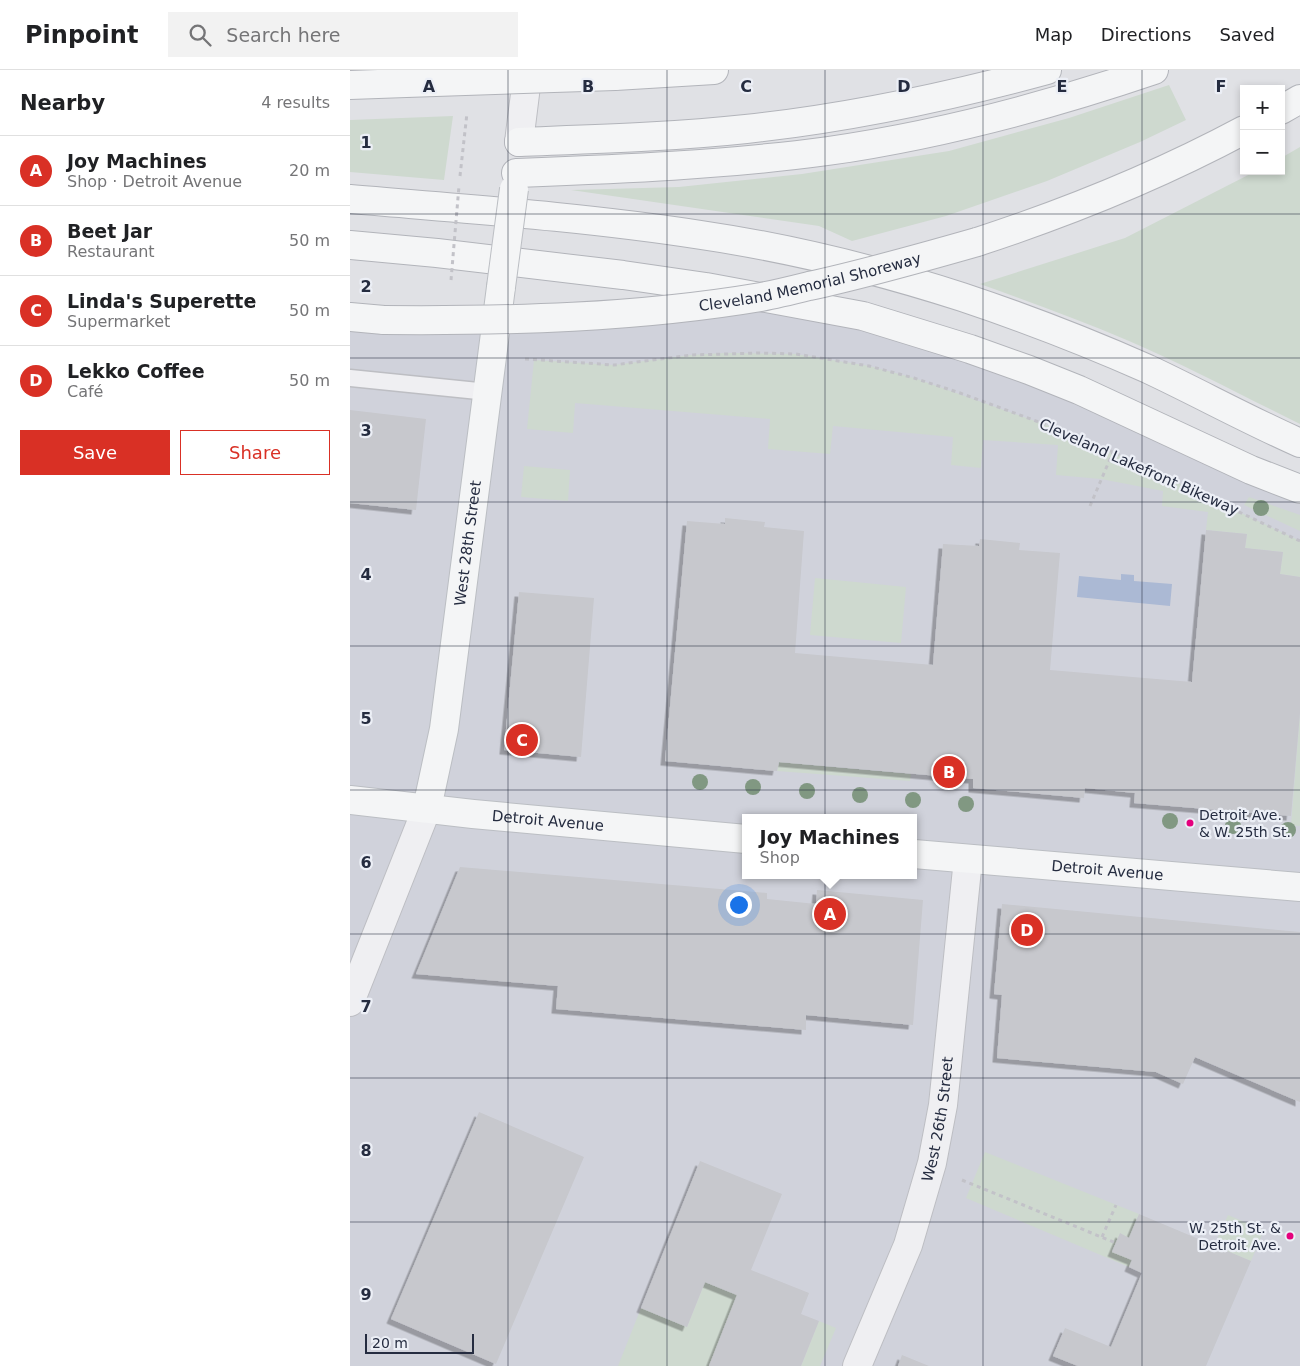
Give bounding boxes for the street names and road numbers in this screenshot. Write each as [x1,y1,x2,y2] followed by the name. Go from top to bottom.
[698,249,923,315] street label: Cleveland Memorial Shoreway
[1036,415,1242,519] street label: Cleveland Lakefront Bikeway
[451,479,485,607] street label: West 28th Street
[491,807,605,835] street label: Detroit Avenue
[1051,857,1164,884] street label: Detroit Avenue
[918,1056,957,1184] street label: West 26th Street

